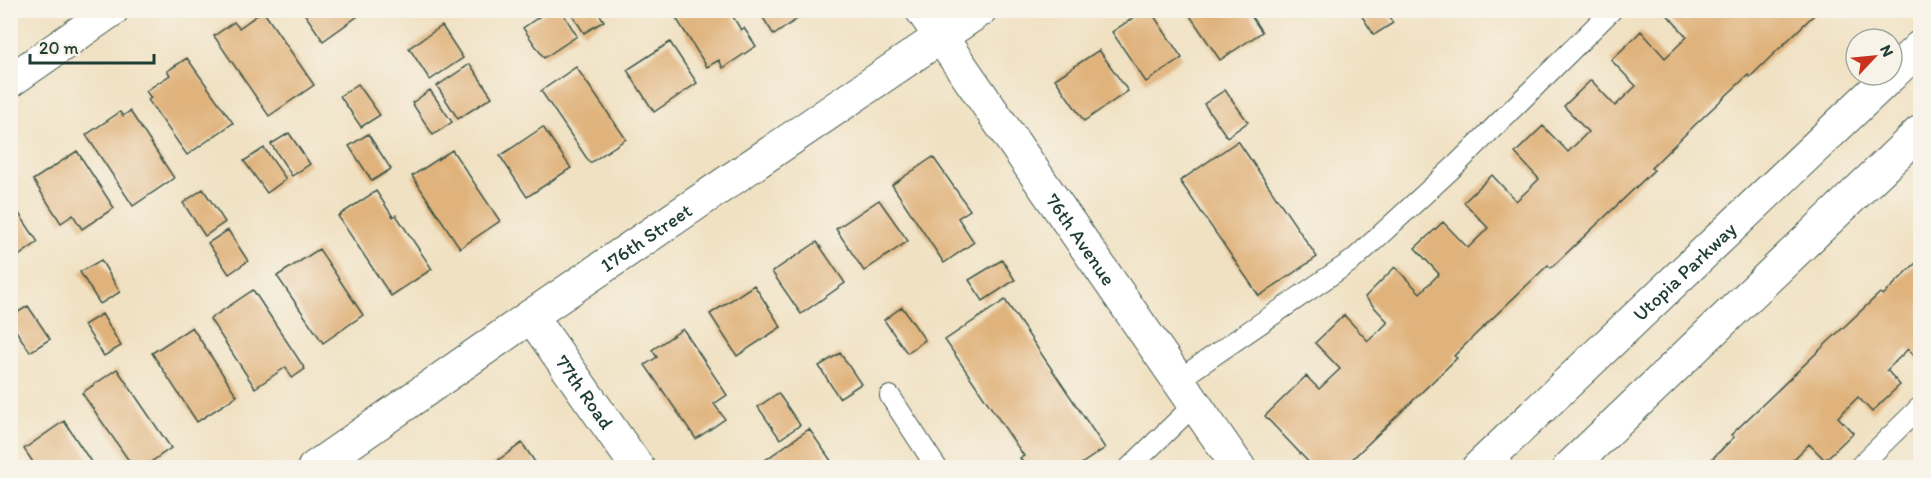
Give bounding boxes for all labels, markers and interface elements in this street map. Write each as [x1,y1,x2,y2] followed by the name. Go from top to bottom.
[30,27,154,65] scale bar
[1844,27,1904,87] north arrow
[39,37,79,59] text: 20 m
[1876,42,1898,60] text: N
[1041,189,1121,290] street label: 76th Avenue
[596,198,697,277] street label: 176th Street
[1628,217,1741,326] street label: Utopia Parkway
[550,350,619,434] street label: 77th Road

